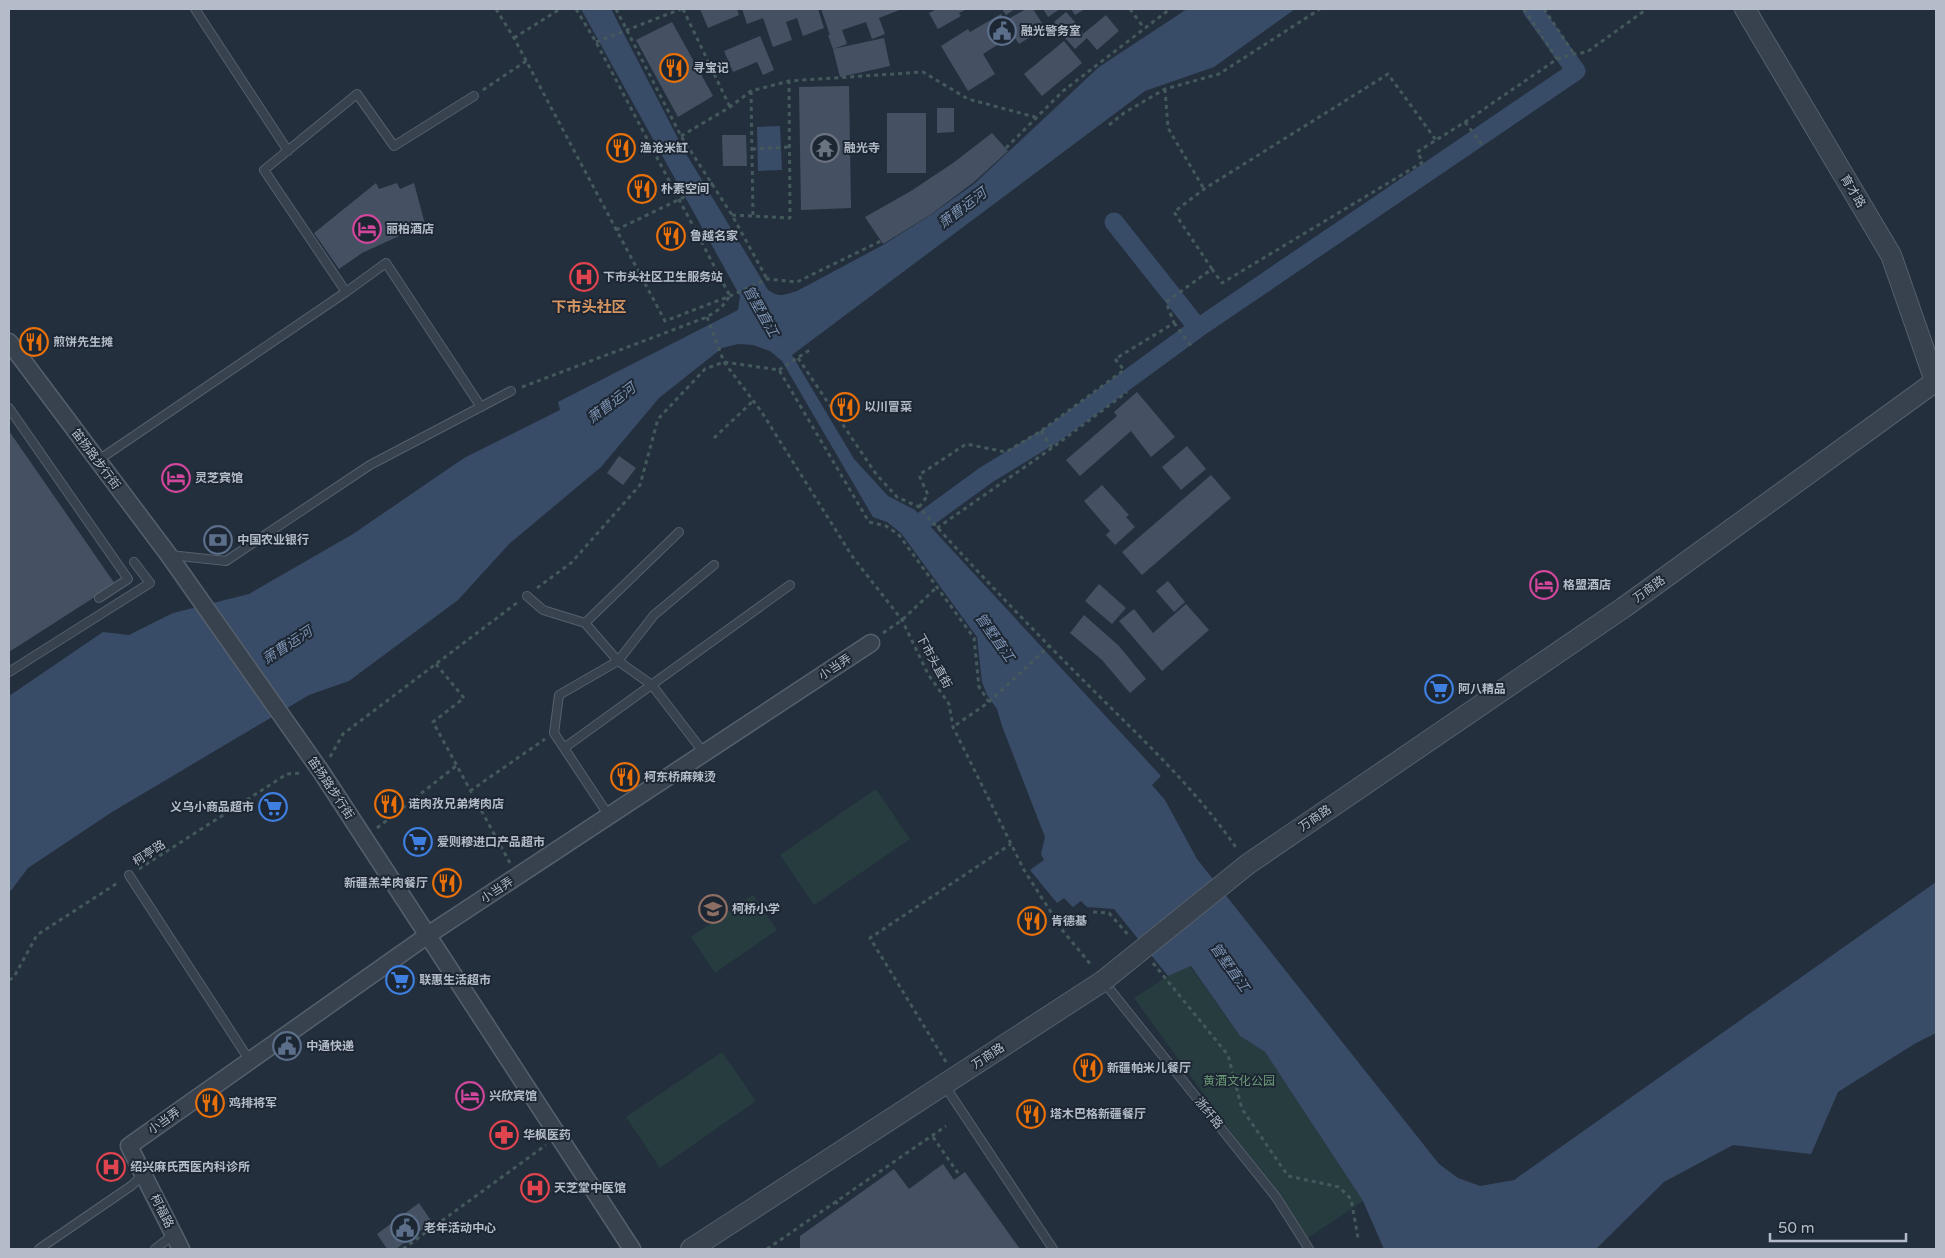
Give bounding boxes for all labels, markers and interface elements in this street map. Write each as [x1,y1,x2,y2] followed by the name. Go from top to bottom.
[987,16,1017,46] public building icon: 融光警务室
[1021,24,1081,38] place label: 融光警务室
[659,53,689,83] restaurant icon: 寻宝记
[693,61,729,75] place label: 寻宝记
[606,133,636,163] restaurant icon: 渔沧米缸
[810,133,840,163] temple icon: 融光寺
[640,141,688,155] place label: 渔沧米缸
[844,141,880,155] place label: 融光寺
[1838,172,1868,210] street label: 育才路
[627,174,657,204] restaurant icon: 朴素空间
[661,182,709,196] place label: 朴素空间
[935,183,992,232] water label: 萧曹运河
[352,214,382,244] hotel icon: 丽柏酒店
[656,221,686,251] restaurant icon: 鲁越名家
[386,222,434,236] place label: 丽柏酒店
[690,229,738,243] place label: 鲁越名家
[569,262,599,292] hospital icon: 下市头社区卫生服务站
[603,270,723,284] place label: 下市头社区卫生服务站
[740,283,783,342] water label: 管墅直江
[551,298,627,316] district label: 下市头社区
[19,327,49,357] restaurant icon: 煎饼先生摊
[53,335,113,349] place label: 煎饼先生摊
[584,378,641,427] water label: 萧曹运河
[830,392,860,422] restaurant icon: 以川冒菜
[864,400,912,414] place label: 以川冒菜
[69,426,123,492] street label: 笛扬路步行街
[161,463,191,493] hotel icon: 灵芝宾馆
[195,471,243,485] place label: 灵芝宾馆
[203,525,233,555] bank icon: 中国农业银行
[237,533,309,547] place label: 中国农业银行
[1529,570,1559,600] hotel icon: 格盟酒店
[1630,573,1668,605] street label: 万商路
[1563,578,1611,592] place label: 格盟酒店
[972,609,1019,667] water label: 管墅直江
[259,621,318,668] water label: 萧曹运河
[913,631,955,691] street label: 下市头直街
[816,651,854,683] street label: 小当弄
[1424,674,1454,704] supermarket icon: 阿八精品
[1458,682,1506,696] place label: 阿八精品
[305,754,357,822] street label: 笛扬路步行街
[610,762,640,792] restaurant icon: 柯东桥麻辣烫
[644,770,716,784] place label: 柯东桥麻辣烫
[374,789,404,819] restaurant icon: 诺肉孜兄弟烤肉店
[258,792,288,822] supermarket icon: 义乌小商品超市
[408,797,504,811] place label: 诺肉孜兄弟烤肉店
[170,800,254,814] place label: 义乌小商品超市
[1296,802,1334,834] street label: 万商路
[403,827,433,857] supermarket icon: 爱则穆进口产品超市
[437,835,545,849] place label: 爱则穆进口产品超市
[130,837,168,869] street label: 柯亭路
[432,868,462,898] restaurant icon: 新疆羔羊肉餐厅
[478,874,516,906] street label: 小当弄
[344,876,428,890] place label: 新疆羔羊肉餐厅
[698,894,728,924] school or university icon: 柯桥小学
[732,902,780,916] place label: 柯桥小学
[1017,906,1047,936] restaurant icon: 肯德基
[1051,914,1087,928] place label: 肯德基
[1207,939,1254,997] water label: 管墅直江
[385,965,415,995] supermarket icon: 联惠生活超市
[419,973,491,987] place label: 联惠生活超市
[272,1031,302,1061] public building icon: 中通快递
[306,1039,354,1053] place label: 中通快递
[969,1040,1007,1072] street label: 万商路
[1073,1053,1103,1083] restaurant icon: 新疆帕米儿餐厅
[1107,1061,1191,1075] place label: 新疆帕米儿餐厅
[1203,1074,1275,1088] park label: 黄酒文化公园
[455,1081,485,1111] hotel icon: 兴欣宾馆
[195,1088,225,1118] restaurant icon: 鸡排将军
[489,1089,537,1103] place label: 兴欣宾馆
[1192,1095,1226,1131] street label: 浙纤路
[228,1096,277,1110] place label: 鸡排将军
[1016,1099,1046,1129] restaurant icon: 塔木巴格新疆餐厅
[145,1105,183,1137] street label: 小当弄
[1050,1107,1146,1121] place label: 塔木巴格新疆餐厅
[489,1120,519,1150] pharmacy icon: 华枫医药
[523,1128,571,1142] place label: 华枫医药
[96,1152,126,1182] hospital icon: 绍兴麻氏西医内科诊所
[130,1160,250,1174] place label: 绍兴麻氏西医内科诊所
[520,1173,550,1203] hospital icon: 天芝堂中医馆
[554,1181,626,1195] place label: 天芝堂中医馆
[148,1192,176,1230] street label: 柯福路
[1770,1210,1906,1242] scale bar
[390,1213,420,1243] public building icon: 老年活动中心
[1778,1219,1815,1237] text: 50 m
[424,1221,496,1235] place label: 老年活动中心

